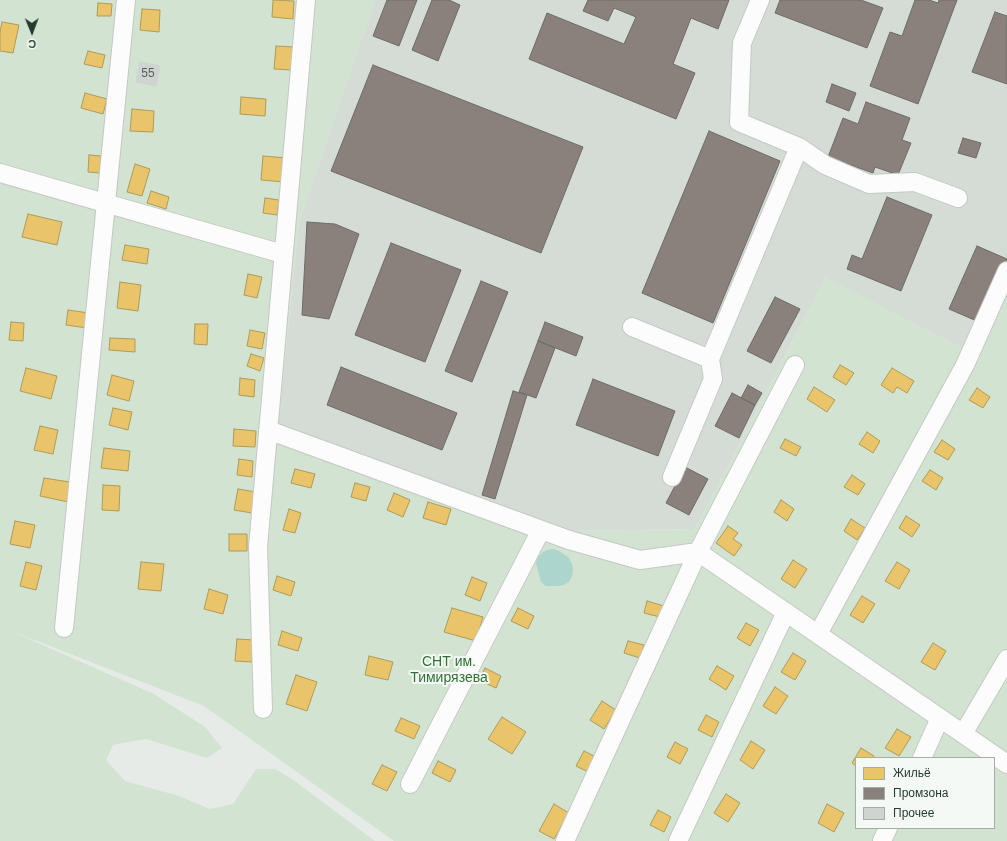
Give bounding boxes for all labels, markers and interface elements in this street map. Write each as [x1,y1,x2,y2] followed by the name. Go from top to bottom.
[12,12,52,52] north arrow
[28,38,36,50] text: С
[141,67,155,81] house number: 55
[410,654,488,686] park label: СНТ им. Тимирязева
[855,757,995,829] legend
[893,766,931,780] text: Жильё
[893,786,948,800] text: Промзона
[893,806,934,820] text: Прочее

